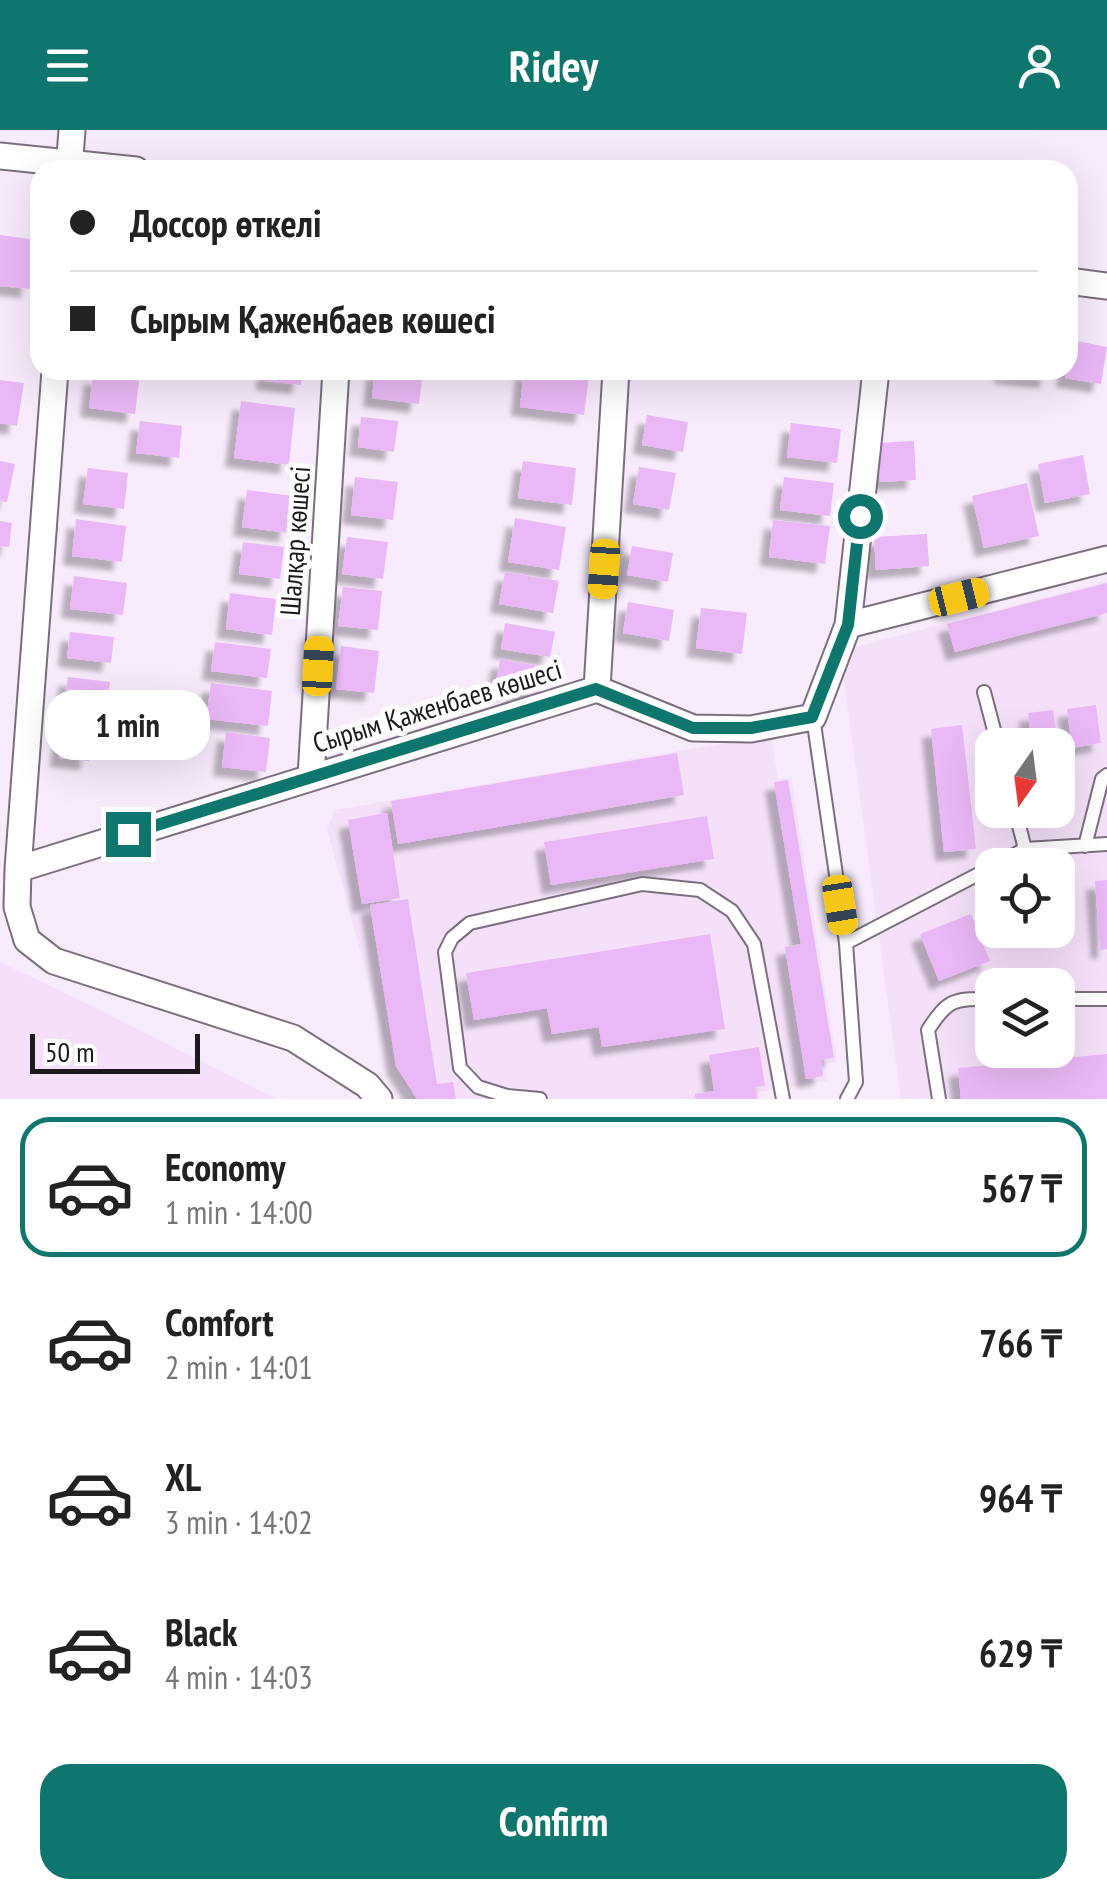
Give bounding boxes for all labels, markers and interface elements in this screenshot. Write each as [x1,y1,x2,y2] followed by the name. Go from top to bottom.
[509,36,598,94] text: Ridey
[40,38,95,93] icon: menu
[1012,38,1067,93] icon: person
[130,198,322,247] text: Доссор өткелі
[130,294,496,343] text: Сырым Қаженбаев көшесі
[271,465,318,617] street label: Шалқар көшесі
[838,494,883,539] route start
[587,538,621,600] car
[926,575,992,619] car
[301,635,335,697] car
[308,650,566,761] street label: Сырым Қаженбаев көшесі
[46,689,210,759] callout: 1 min
[95,704,160,746] text: 1 min
[975,728,1075,828] north arrow
[975,728,1075,1068] map controls
[106,812,151,857] route end
[975,848,1075,948] button: locate
[820,873,860,937] car
[975,968,1075,1068] button: layers
[30,1029,200,1074] scale bar
[45,1033,94,1070] text: 50 m
[45,1142,135,1232] icon: car
[165,1142,285,1191] text: Economy
[981,1163,1062,1212] text: 567 ₸
[165,1191,313,1233] text: 1 min · 14:00
[45,1297,135,1387] icon: car
[165,1297,274,1346] text: Comfort
[979,1318,1062,1367] text: 766 ₸
[165,1346,313,1388] text: 2 min · 14:01
[45,1452,135,1542] icon: car
[165,1452,201,1501] text: XL
[979,1473,1062,1522] text: 964 ₸
[165,1501,313,1543] text: 3 min · 14:02
[45,1607,135,1697] icon: car
[165,1607,238,1656] text: Black
[979,1628,1062,1677] text: 629 ₸
[165,1656,313,1698] text: 4 min · 14:03
[40,1764,1067,1879] button: Confirm

